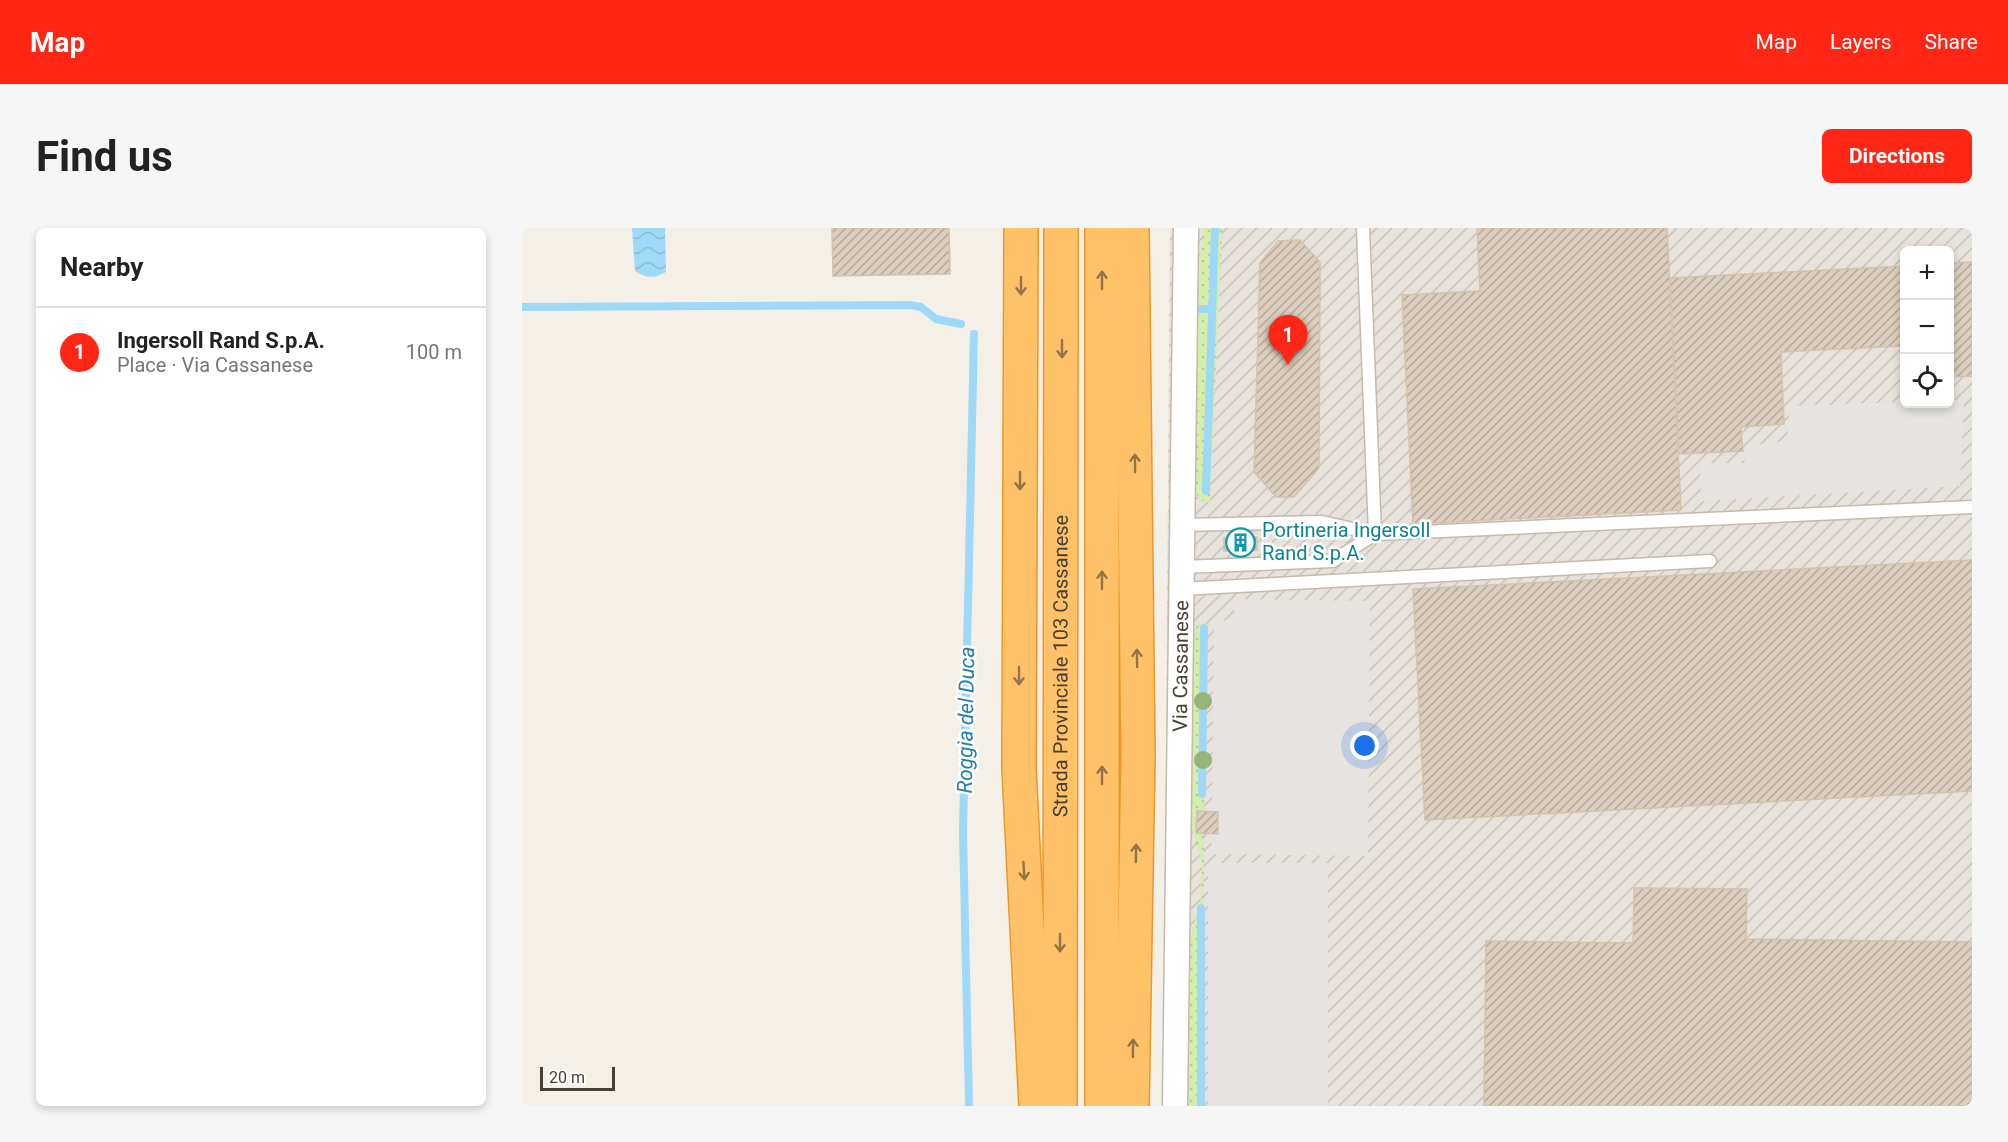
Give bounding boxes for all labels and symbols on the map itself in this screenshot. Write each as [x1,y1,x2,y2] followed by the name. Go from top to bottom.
[1096,270,1108,290] one-way arrow
[1015,276,1027,296] one-way arrow
[1268,316,1308,365] pin: 1
[1056,339,1068,359] one-way arrow
[1129,453,1141,473] one-way arrow
[1014,471,1026,491] one-way arrow
[1048,515,1073,817] street label: Strada Provinciale 103 Cassanese
[1262,518,1430,565] place label: Portineria Ingersoll Rand S.p.A.
[1225,526,1257,558] building icon: Portineria Ingersoll Rand S.p.A.
[1096,570,1108,590] one-way arrow
[1168,600,1193,732] street label: Via Cassanese
[953,646,979,794] water label: Roggia del Duca
[1131,648,1143,668] one-way arrow
[1013,666,1025,686] one-way arrow
[1350,731,1379,760] your location
[1096,765,1108,785] one-way arrow
[1130,843,1142,863] one-way arrow
[1018,861,1029,881] one-way arrow
[1055,933,1066,953] one-way arrow
[1127,1038,1139,1058] one-way arrow
[540,1064,615,1092] scale bar

